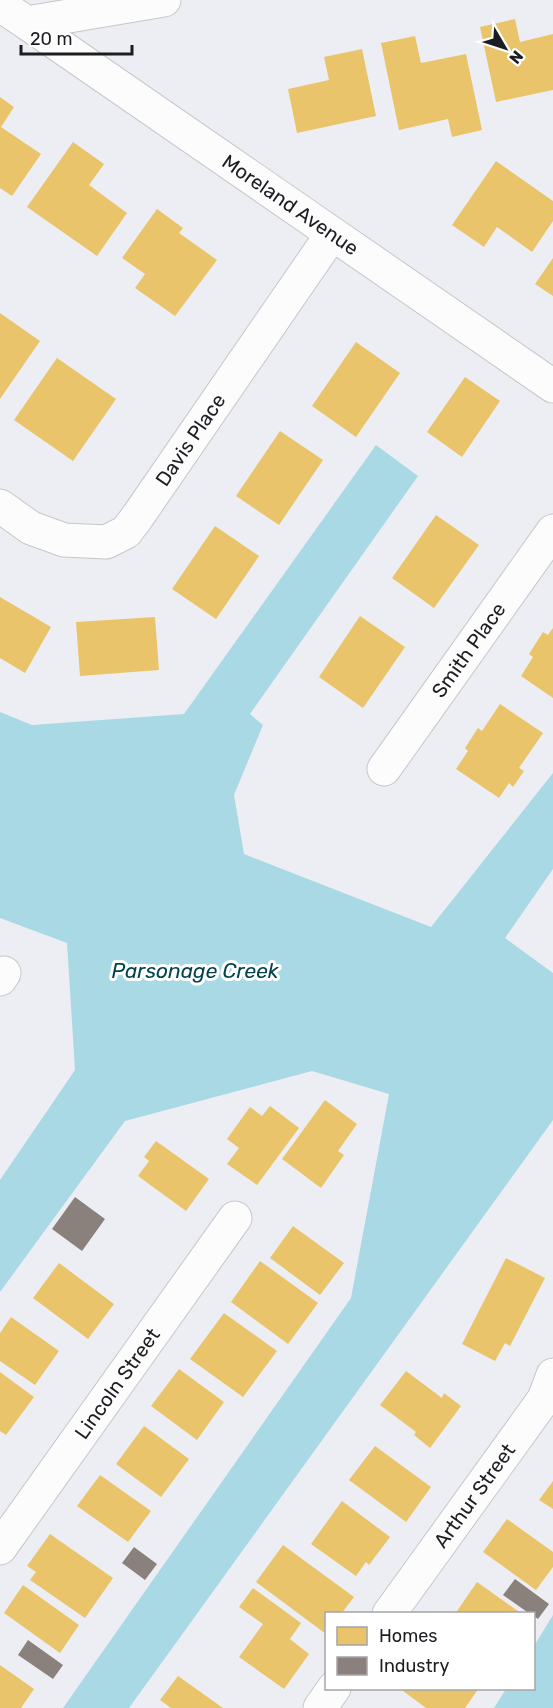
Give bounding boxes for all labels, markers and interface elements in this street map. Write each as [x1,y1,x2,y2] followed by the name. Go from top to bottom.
[21,18,132,56] scale bar
[475,18,535,78] north arrow
[30,28,72,50] text: 20 m
[505,47,527,68] text: N
[218,149,363,260] street label: Moreland Avenue
[150,389,231,491] street label: Davis Place
[427,598,510,702] street label: Smith Place
[111,958,280,983] water label: Parsonage Creek
[70,1323,165,1444] street label: Lincoln Street
[429,1439,520,1552] street label: Arthur Street
[325,1612,535,1690] legend
[379,1625,437,1647] text: Homes
[379,1655,449,1677] text: Industry

